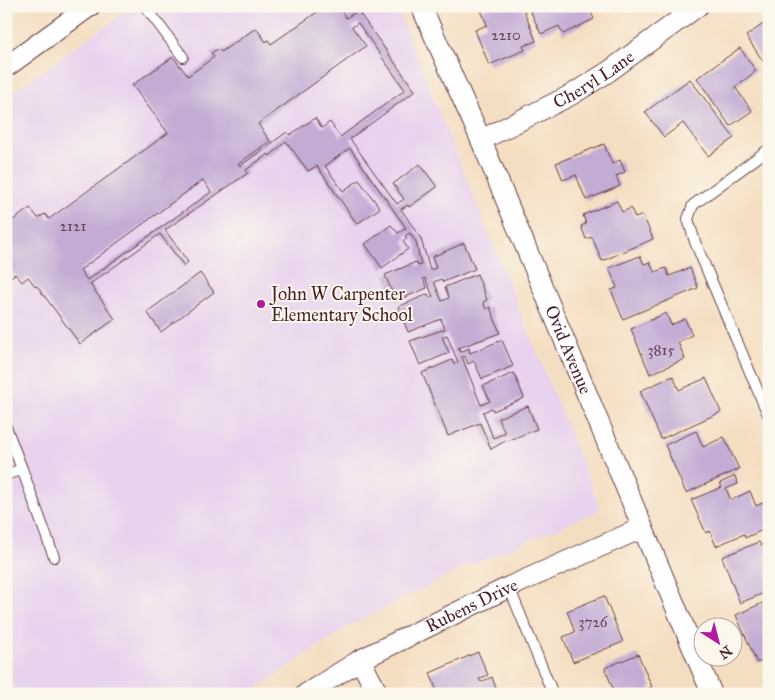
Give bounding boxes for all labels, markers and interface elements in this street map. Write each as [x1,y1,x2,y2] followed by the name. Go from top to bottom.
[491,26,521,44] house number: 2210
[550,46,638,113] street label: Cheryl Lane
[60,217,86,235] house number: 2121
[269,283,413,326] place label: John W Carpenter Elementary School
[255,298,267,310] marker: John W Carpenter Elementary School
[540,302,597,397] street label: Ovid Avenue
[648,341,674,359] house number: 3815
[422,574,521,637] street label: Rubens Drive
[578,613,609,631] house number: 3726
[692,618,742,668] north arrow
[715,642,735,663] text: N

